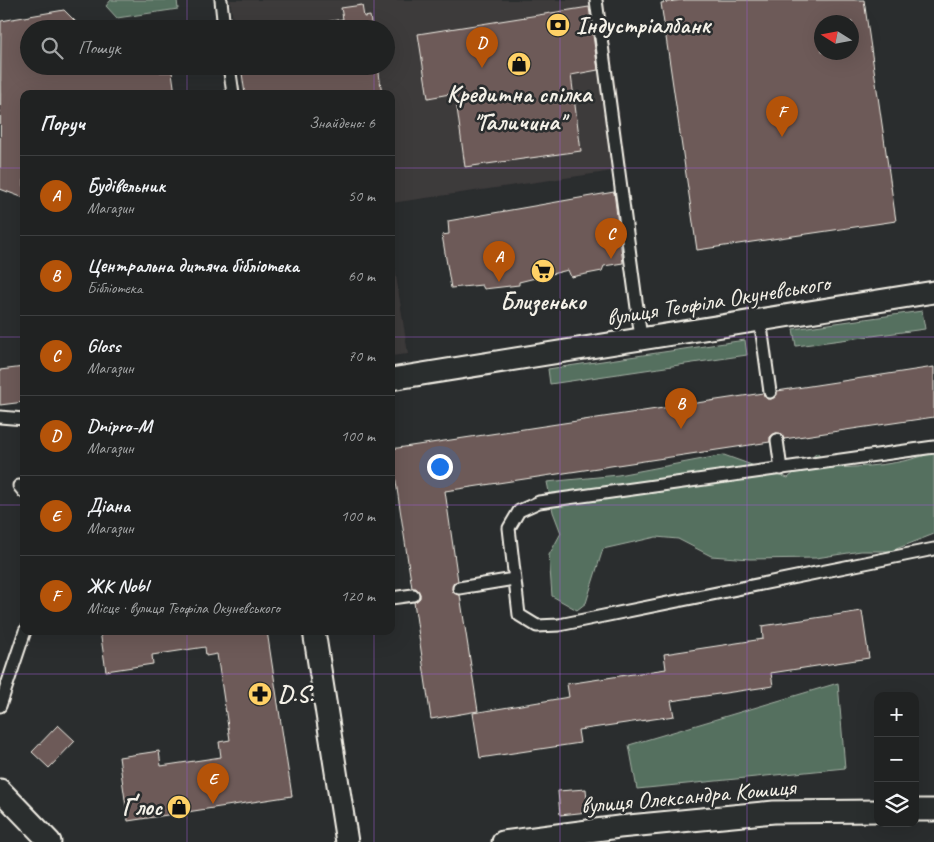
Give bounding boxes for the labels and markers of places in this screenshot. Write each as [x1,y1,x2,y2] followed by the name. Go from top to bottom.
[576,10,712,40] place label: Індустріалбанк
[545,12,571,38] bank icon: Індустріалбанк
[466,27,498,68] pin: D
[506,51,532,77] shop icon: Кредитна спілка "Галичина"
[447,79,594,137] place label: Кредитна спілка "Галичина"
[766,96,798,137] pin: F
[595,218,627,259] pin: C
[483,241,515,282] pin: A
[530,258,556,284] supermarket icon: Близенько
[500,286,587,317] place label: Близенько
[665,388,697,429] pin: B
[278,679,315,709] place label: D.S.
[247,681,273,707] pharmacy icon: D.S.
[197,763,229,804] pin: E
[122,792,164,822] place label: Ґлос
[166,794,192,820] shop icon: Ґлос

